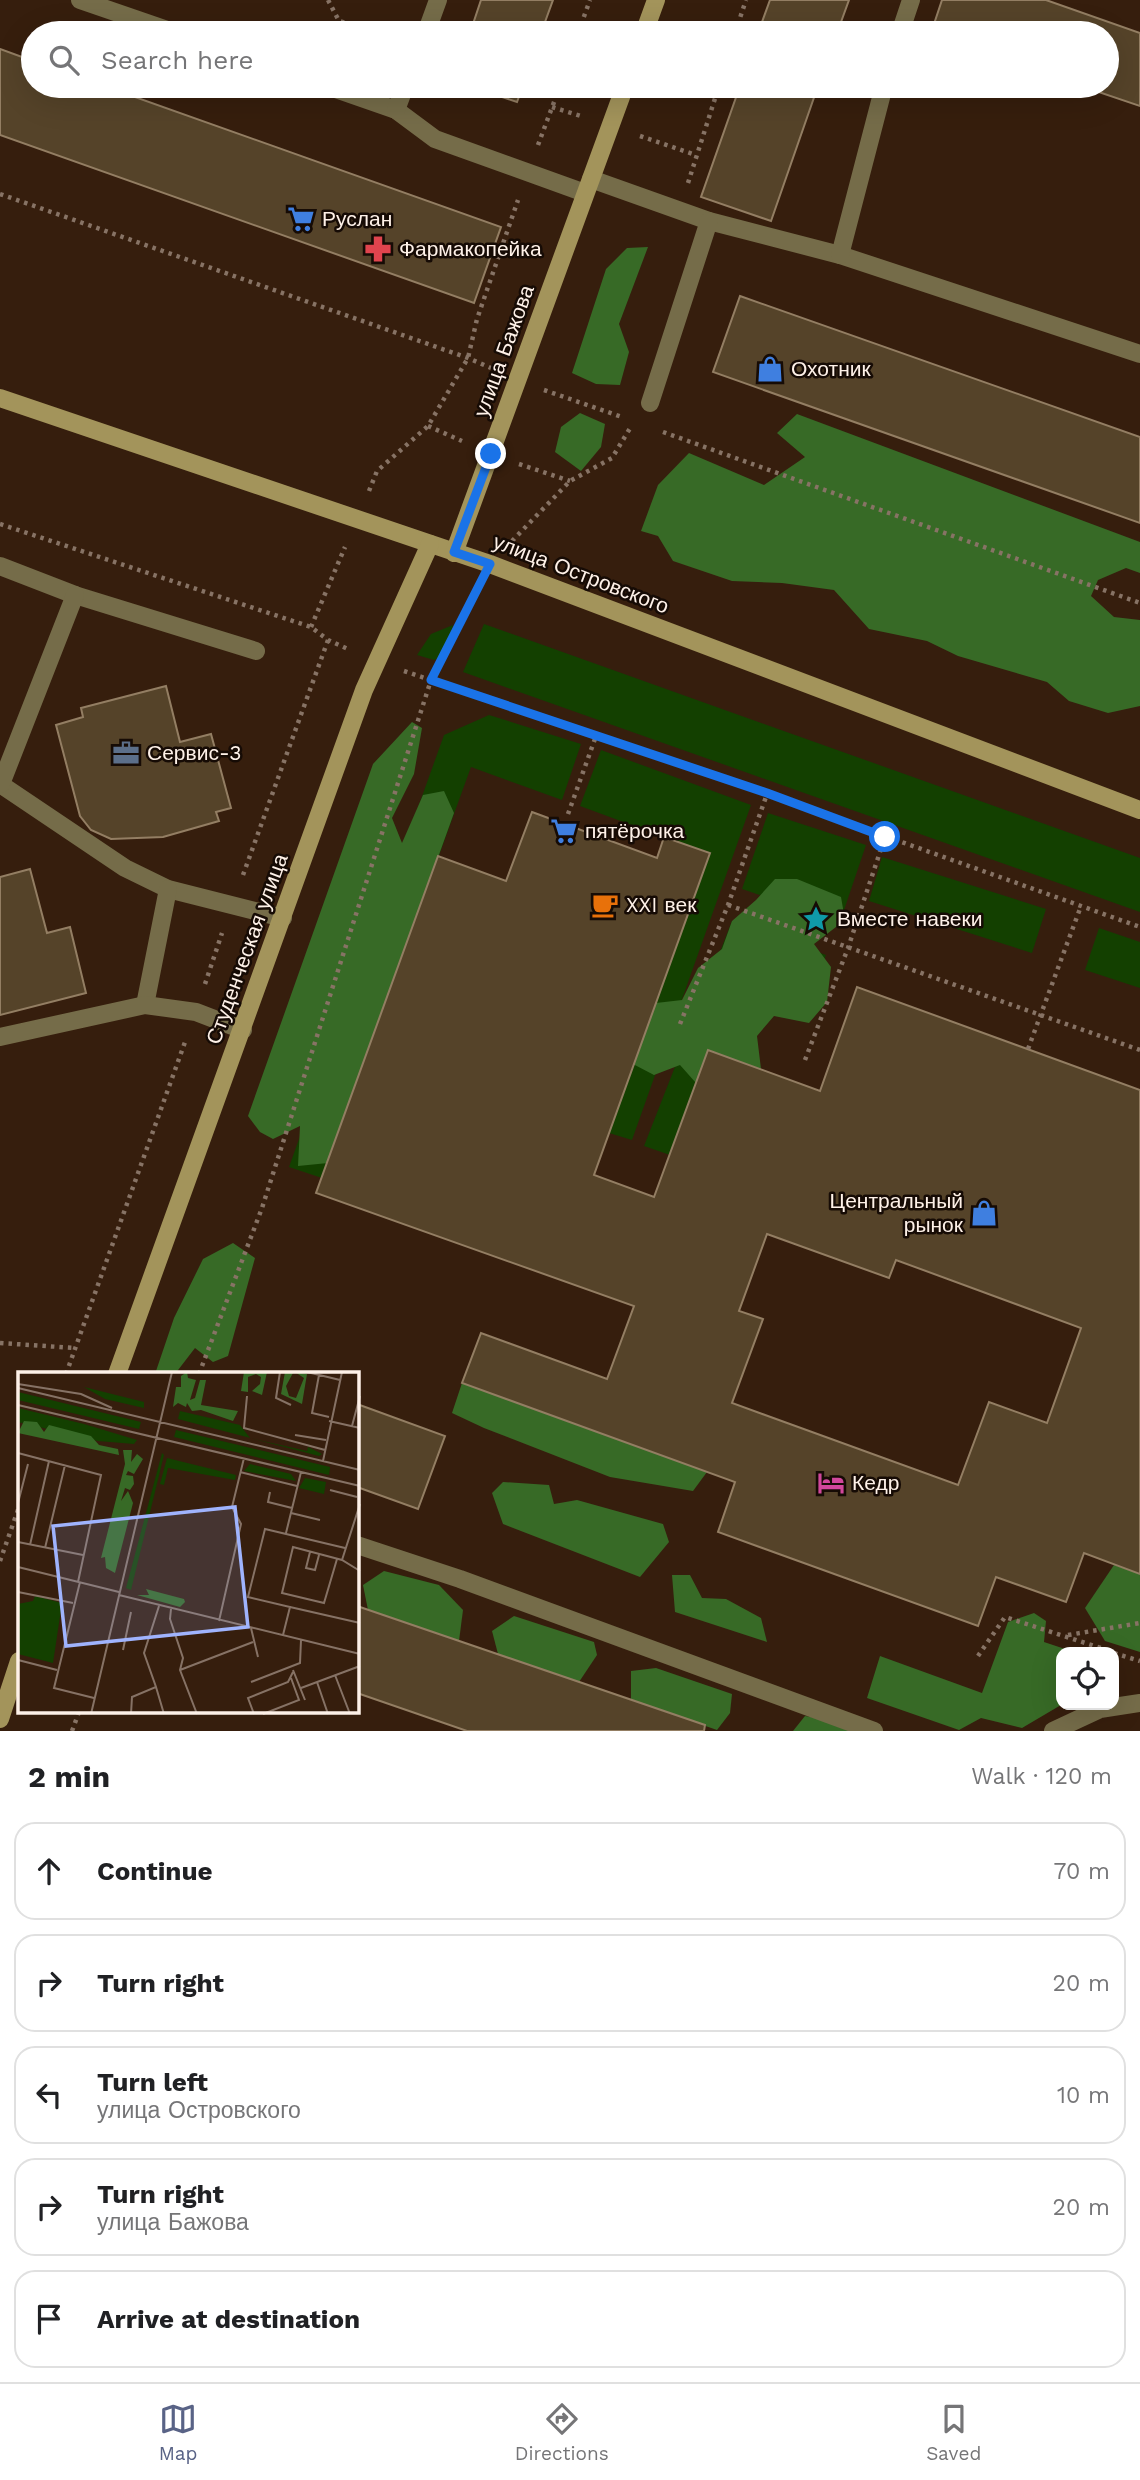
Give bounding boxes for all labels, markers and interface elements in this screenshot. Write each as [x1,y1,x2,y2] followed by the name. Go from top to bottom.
[21,21,1119,98] search box
[45,41,83,79] icon: search
[101,45,253,75] text: Search here
[286,204,316,234] supermarket icon: Руслан
[322,206,392,231] place label: Руслан
[363,234,393,264] pharmacy icon: Фармакопейка
[399,236,542,261] place label: Фармакопейка
[468,281,539,420] street label: улица Бажова
[755,354,785,384] shop icon: Охотник
[791,356,872,381] place label: Охотник
[475,438,506,469] route end
[490,529,673,619] street label: улица Островского
[111,738,141,768] office icon: Сервис-3
[147,740,242,765] place label: Сервис-3
[549,816,579,846] supermarket icon: пятёрочка
[585,818,685,843] place label: пятёрочка
[869,821,900,852] route start
[200,850,293,1048] street label: Студенческая улица
[590,890,620,920] cafe icon: XXI век
[626,892,697,917] place label: XXI век
[801,904,831,934] place icon: Вместе навеки
[837,906,982,931] place label: Вместе навеки
[830,1188,964,1237] place label: Центральный рынок
[969,1198,999,1228] shop icon: Центральный рынок
[18,1372,359,1714] inset map
[816,1468,846,1498] hotel icon: Кедр
[852,1470,899,1495] place label: Кедр
[1056,1647,1119,1710] map controls
[1056,1647,1119,1710] button: locate
[28,1759,110,1794] text: 2 min
[971,1763,1112,1790] text: Walk · 120 m
[30,1852,68,1890] icon: ahead
[97,1856,213,1886] text: Continue
[1053,1858,1110,1885] text: 70 m
[30,1964,68,2002] icon: right
[97,1968,224,1998] text: Turn right
[1053,1970,1110,1997] text: 20 m
[97,2067,208,2097] text: Turn left
[30,2076,68,2114] icon: left
[1057,2082,1110,2109] text: 10 m
[97,2097,301,2124] text: улица Островского
[97,2179,224,2209] text: Turn right
[30,2188,68,2226] icon: right
[1053,2194,1110,2221] text: 20 m
[97,2209,249,2236] text: улица Бажова
[30,2300,68,2338] icon: arrive
[97,2304,360,2334] text: Arrive at destination
[159,2400,197,2465] tab: Map
[515,2400,609,2465] tab: Directions
[926,2400,981,2465] tab: Saved

